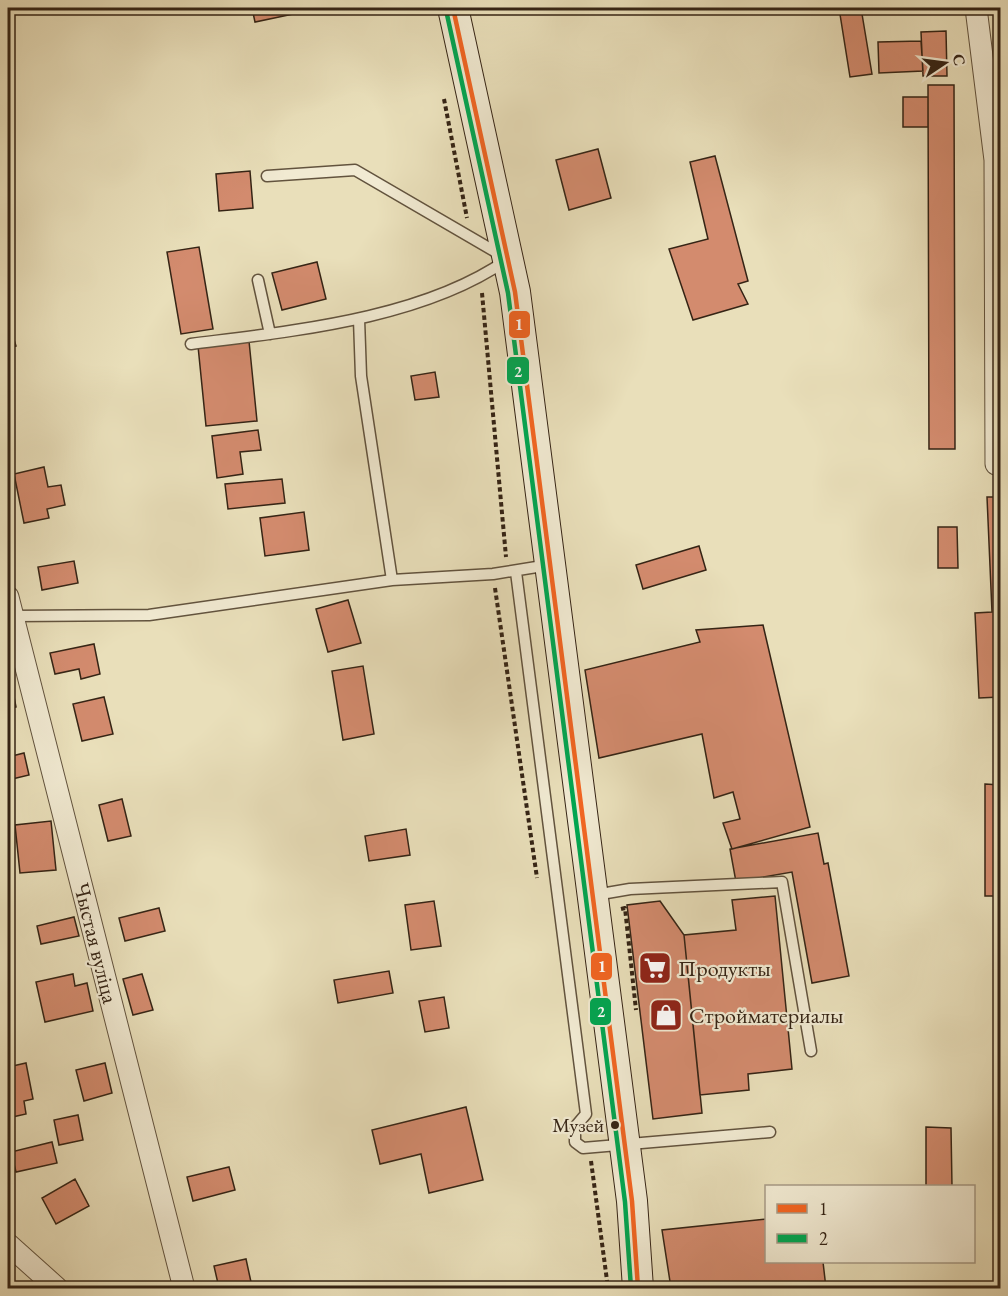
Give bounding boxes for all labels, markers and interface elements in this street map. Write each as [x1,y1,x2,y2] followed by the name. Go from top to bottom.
[915,33,975,93] north arrow
[948,52,971,68] text: С
[508,310,531,339] line badge: 1
[515,314,523,335] text: 1
[506,356,530,385] line badge: 2
[514,361,523,382] text: 2
[67,880,125,1007] street label: Чыстая вуліца
[637,950,673,986] supermarket icon: Продукты
[590,952,613,981] line badge: 1
[678,954,771,983] place label: Продукты
[598,956,606,977] text: 1
[589,997,612,1026] line badge: 2
[648,997,684,1033] shop icon: Стройматериалы
[597,1001,606,1022] text: 2
[689,1001,844,1030] place label: Стройматериалы
[552,1112,604,1138] place label: Музей
[609,1119,621,1131] marker: Музей
[765,1185,975,1263] legend
[819,1197,828,1220] text: 1
[819,1227,828,1250] text: 2

